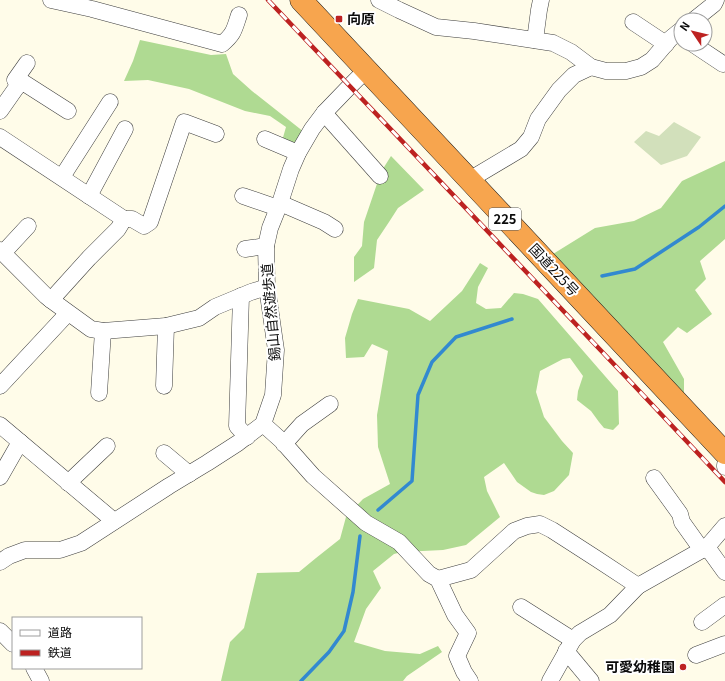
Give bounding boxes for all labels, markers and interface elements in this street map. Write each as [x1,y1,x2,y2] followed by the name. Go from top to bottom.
[347,8,375,28] place label: 向原
[673,12,713,52] north arrow
[334,14,344,24] marker: 向原
[675,18,693,34] text: N
[489,208,521,230] road number: 225
[525,239,584,300] street label: 国道225号
[256,262,284,362] street label: 錫山自然遊歩道
[12,617,142,669] legend
[48,623,72,640] text: 道路
[48,643,72,660] text: 鉄道
[605,656,675,676] place label: 可愛幼稚園
[678,662,688,672] marker: 可愛幼稚園

